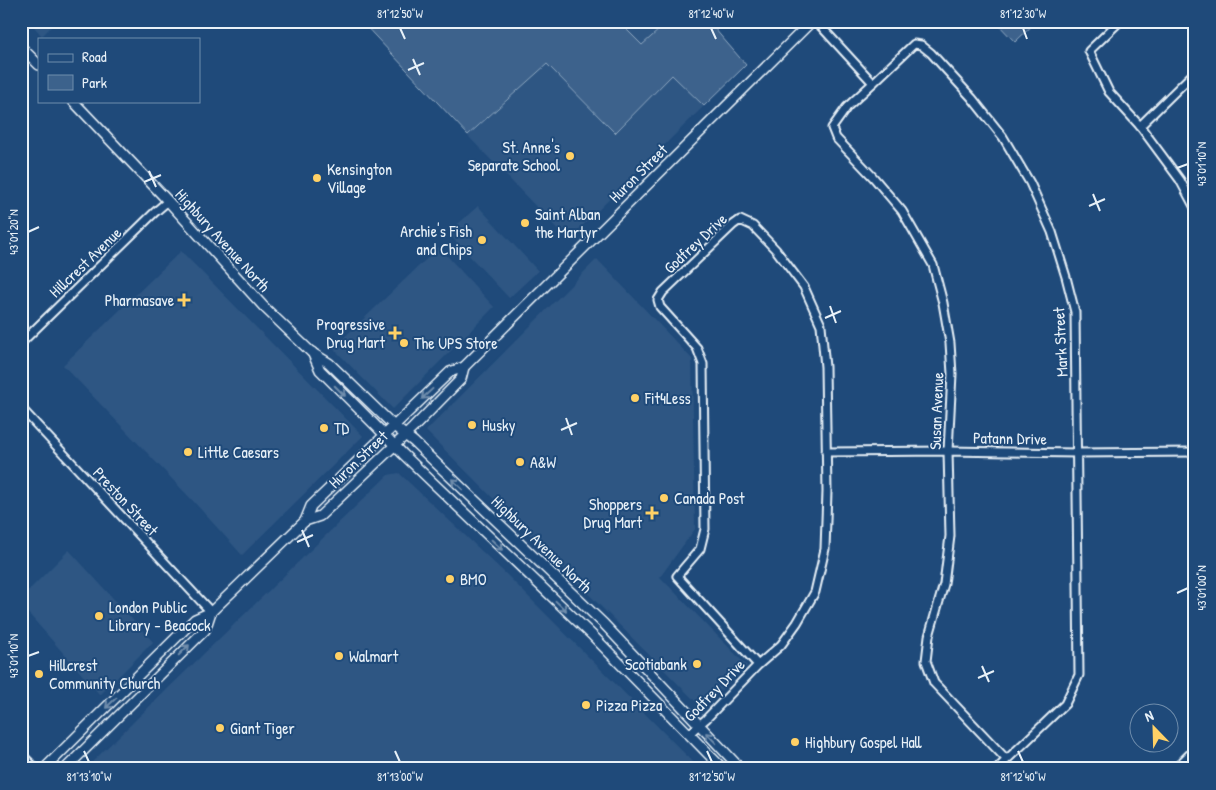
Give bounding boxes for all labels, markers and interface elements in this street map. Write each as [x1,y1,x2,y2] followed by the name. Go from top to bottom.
[377,5,423,22] text: 81°12'50"W
[688,5,734,22] text: 81°12'40"W
[1000,5,1047,22] text: 81°12'30"W
[38,38,200,102] legend
[82,46,107,67] text: Road
[82,72,107,93] text: Park
[468,136,561,176] place label: St. Anne's Separate School
[604,138,673,207] street label: Huron Street
[1193,142,1210,186] text: 43°01'10"N
[564,150,576,162] marker: St. Anne's Separate School
[327,158,392,198] place label: Kensington Village
[311,172,323,184] marker: Kensington Village
[171,184,276,297] street label: Highbury Avenue North
[535,203,601,243] place label: Saint Alban the Martyr
[659,208,732,278] street label: Godfrey Drive
[5,209,22,255] text: 43°01'20"N
[519,217,531,229] marker: Saint Alban the Martyr
[400,220,472,260] place label: Archie's Fish and Chips
[44,221,126,302] street label: Hillcrest Avenue
[476,234,488,246] marker: Archie's Fish and Chips
[105,289,175,311] place label: Pharmasave
[178,294,190,306] marker: Pharmasave
[1047,306,1073,377] street label: Mark Street
[316,313,386,353] place label: Progressive Drug Mart
[389,327,401,339] marker: Progressive Drug Mart
[414,332,498,354] place label: The UPS Store
[398,337,410,349] marker: The UPS Store
[924,371,948,450] street label: Susan Avenue
[334,384,346,397] one-way arrow
[644,387,691,409] place label: Fit4Less
[421,388,434,400] one-way arrow
[629,392,641,404] marker: Fit4Less
[482,414,516,436] place label: Husky
[334,417,349,439] place label: TD
[466,419,478,431] marker: Husky
[318,422,330,434] marker: TD
[324,425,393,493] street label: Huron Street
[973,426,1048,450] street label: Patann Drive
[198,441,279,463] place label: Little Caesars
[182,446,194,458] marker: Little Caesars
[530,451,556,473] place label: A&W
[514,456,526,468] marker: A&W
[88,462,164,540] street label: Preston Street
[451,478,464,490] one-way arrow
[674,487,745,509] place label: Canada Post
[487,490,597,598] street label: Highbury Avenue North
[658,492,670,504] marker: Canada Post
[584,493,642,533] place label: Shoppers Drug Mart
[646,507,658,519] marker: Shoppers Drug Mart
[490,539,503,551] one-way arrow
[1193,565,1210,611] text: 43°01'00"N
[460,568,487,590] place label: BMO
[444,573,456,585] marker: BMO
[109,596,211,636] place label: London Public Library - Beacock
[554,600,567,612] one-way arrow
[93,610,105,622] marker: London Public Library - Beacock
[5,634,22,678] text: 43°01'10"N
[178,645,190,657] one-way arrow
[349,645,399,667] place label: Walmart
[333,650,345,662] marker: Walmart
[625,653,687,675] place label: Scotiabank
[679,653,750,726] street label: Godfrey Drive
[49,654,160,694] place label: Hillcrest Community Church
[691,658,703,670] marker: Scotiabank
[33,668,45,680] marker: Hillcrest Community Church
[596,694,662,716] place label: Pizza Pizza
[105,697,117,709] one-way arrow
[580,699,592,711] marker: Pizza Pizza
[1128,702,1178,752] north arrow
[1142,705,1156,726] text: N
[230,717,295,739] place label: Giant Tiger
[214,722,226,734] marker: Giant Tiger
[705,731,717,744] one-way arrow
[805,731,922,753] place label: Highbury Gospel Hall
[789,736,801,748] marker: Highbury Gospel Hall
[67,768,112,785] text: 81°13'10"W
[377,768,424,785] text: 81°13'00"W
[689,768,735,785] text: 81°12'50"W
[1000,768,1046,785] text: 81°12'40"W

